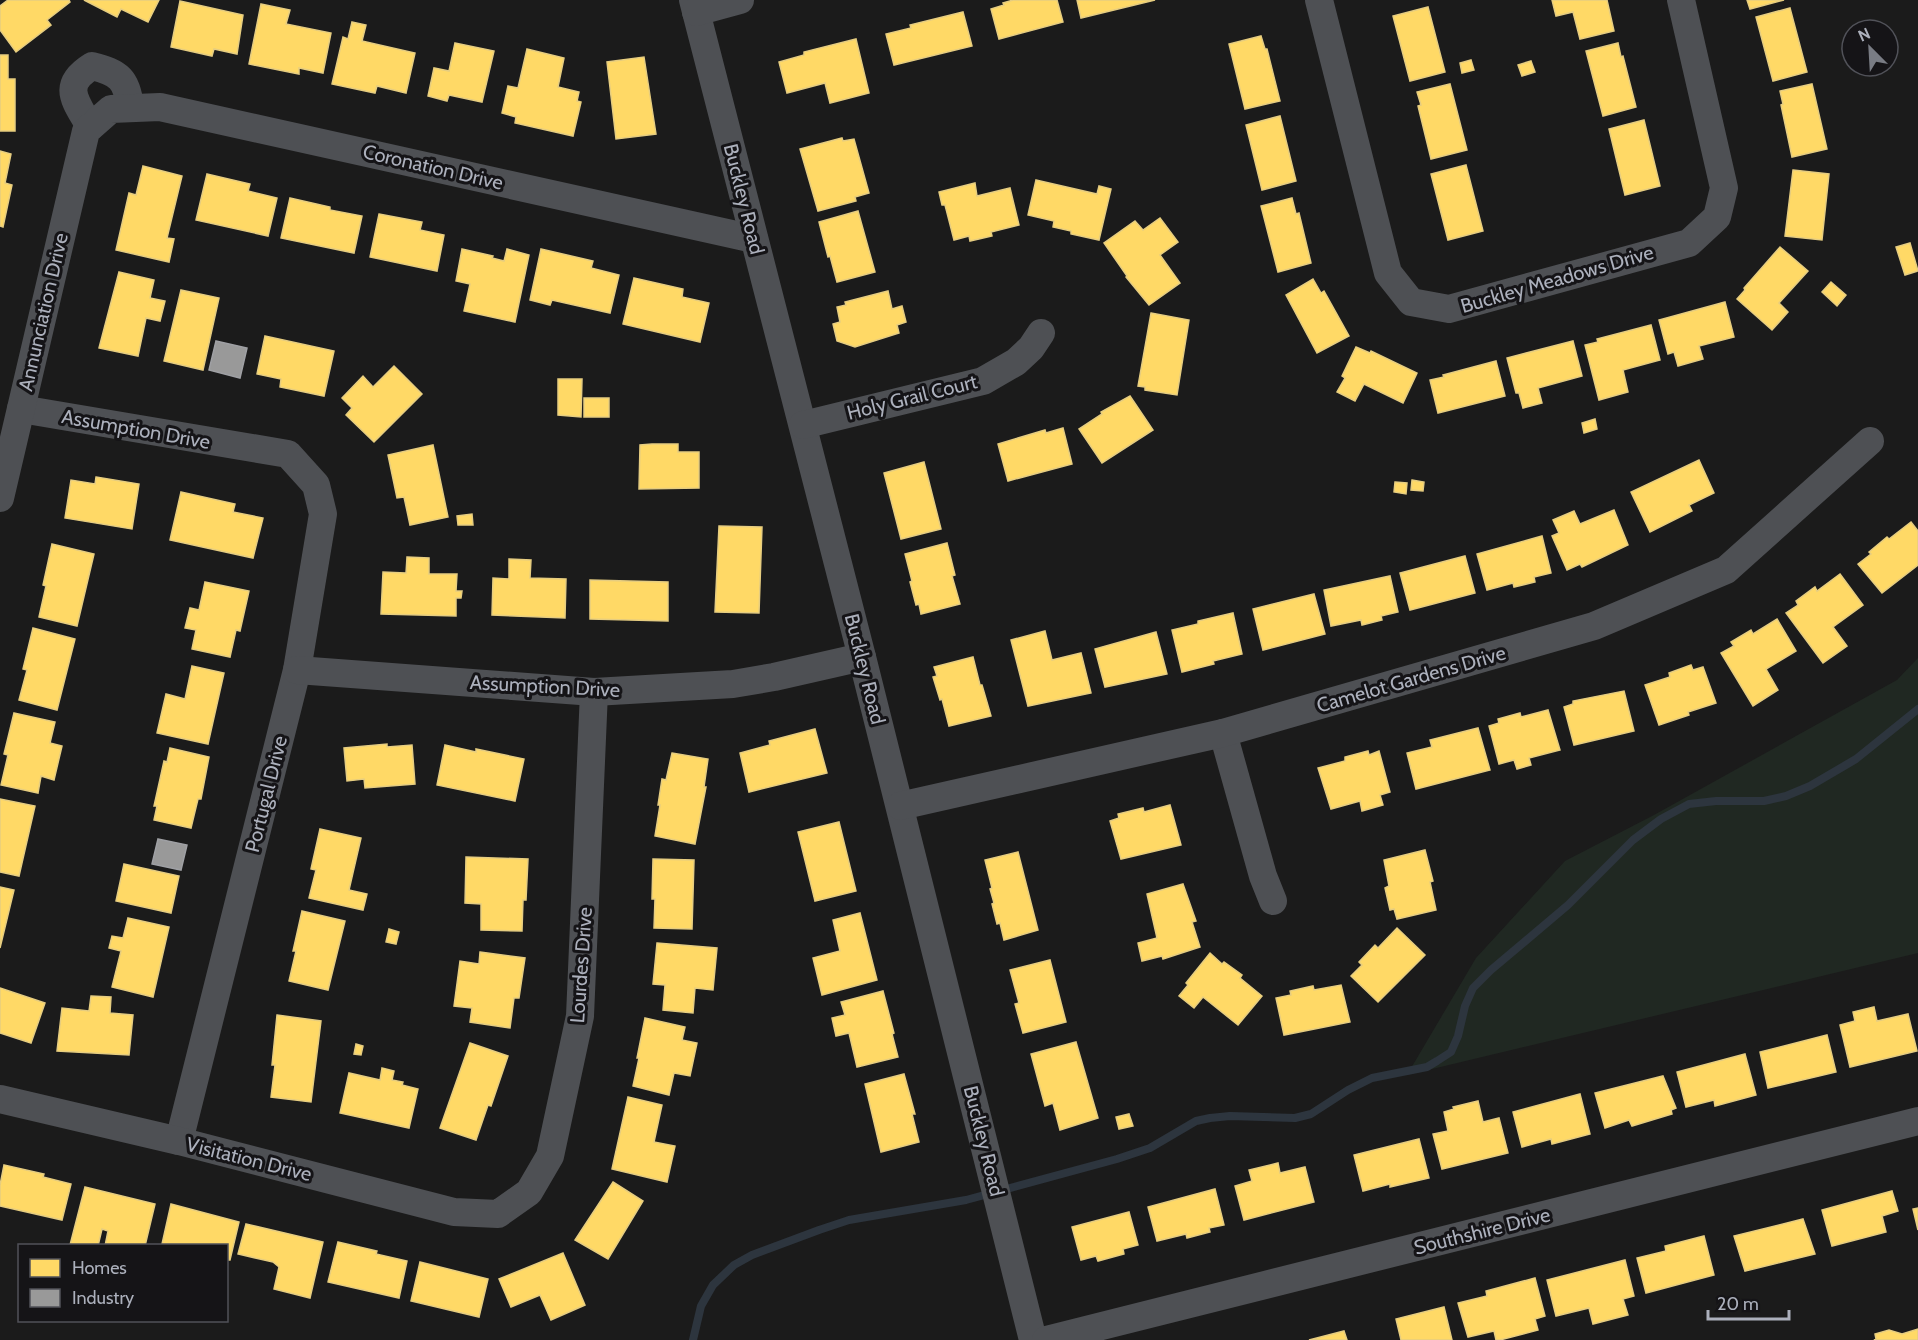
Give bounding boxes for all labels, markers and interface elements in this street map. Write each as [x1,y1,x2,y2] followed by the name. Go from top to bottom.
[1840,18,1900,78] north arrow
[1855,24,1873,46] text: N
[361,139,505,195] street label: Coronation Drive
[719,141,769,257] street label: Buckley Road
[13,231,73,393] street label: Annunciation Drive
[1458,240,1656,318] street label: Buckley Meadows Drive
[844,369,980,425] street label: Holy Grail Court
[60,404,212,454] street label: Assumption Drive
[840,611,890,727] street label: Buckley Road
[1314,640,1508,718] street label: Camelot Gardens Drive
[469,670,621,702] street label: Assumption Drive
[240,733,292,855] street label: Portugal Drive
[565,906,597,1024] street label: Lourdes Drive
[959,1083,1009,1199] street label: Buckley Road
[184,1132,314,1186] street label: Visitation Drive
[1411,1202,1553,1260] street label: Southshire Drive
[18,1244,228,1322] legend
[72,1257,127,1279] text: Homes
[1708,1283,1789,1321] scale bar
[72,1287,134,1309] text: Industry
[1717,1293,1759,1315] text: 20 m

